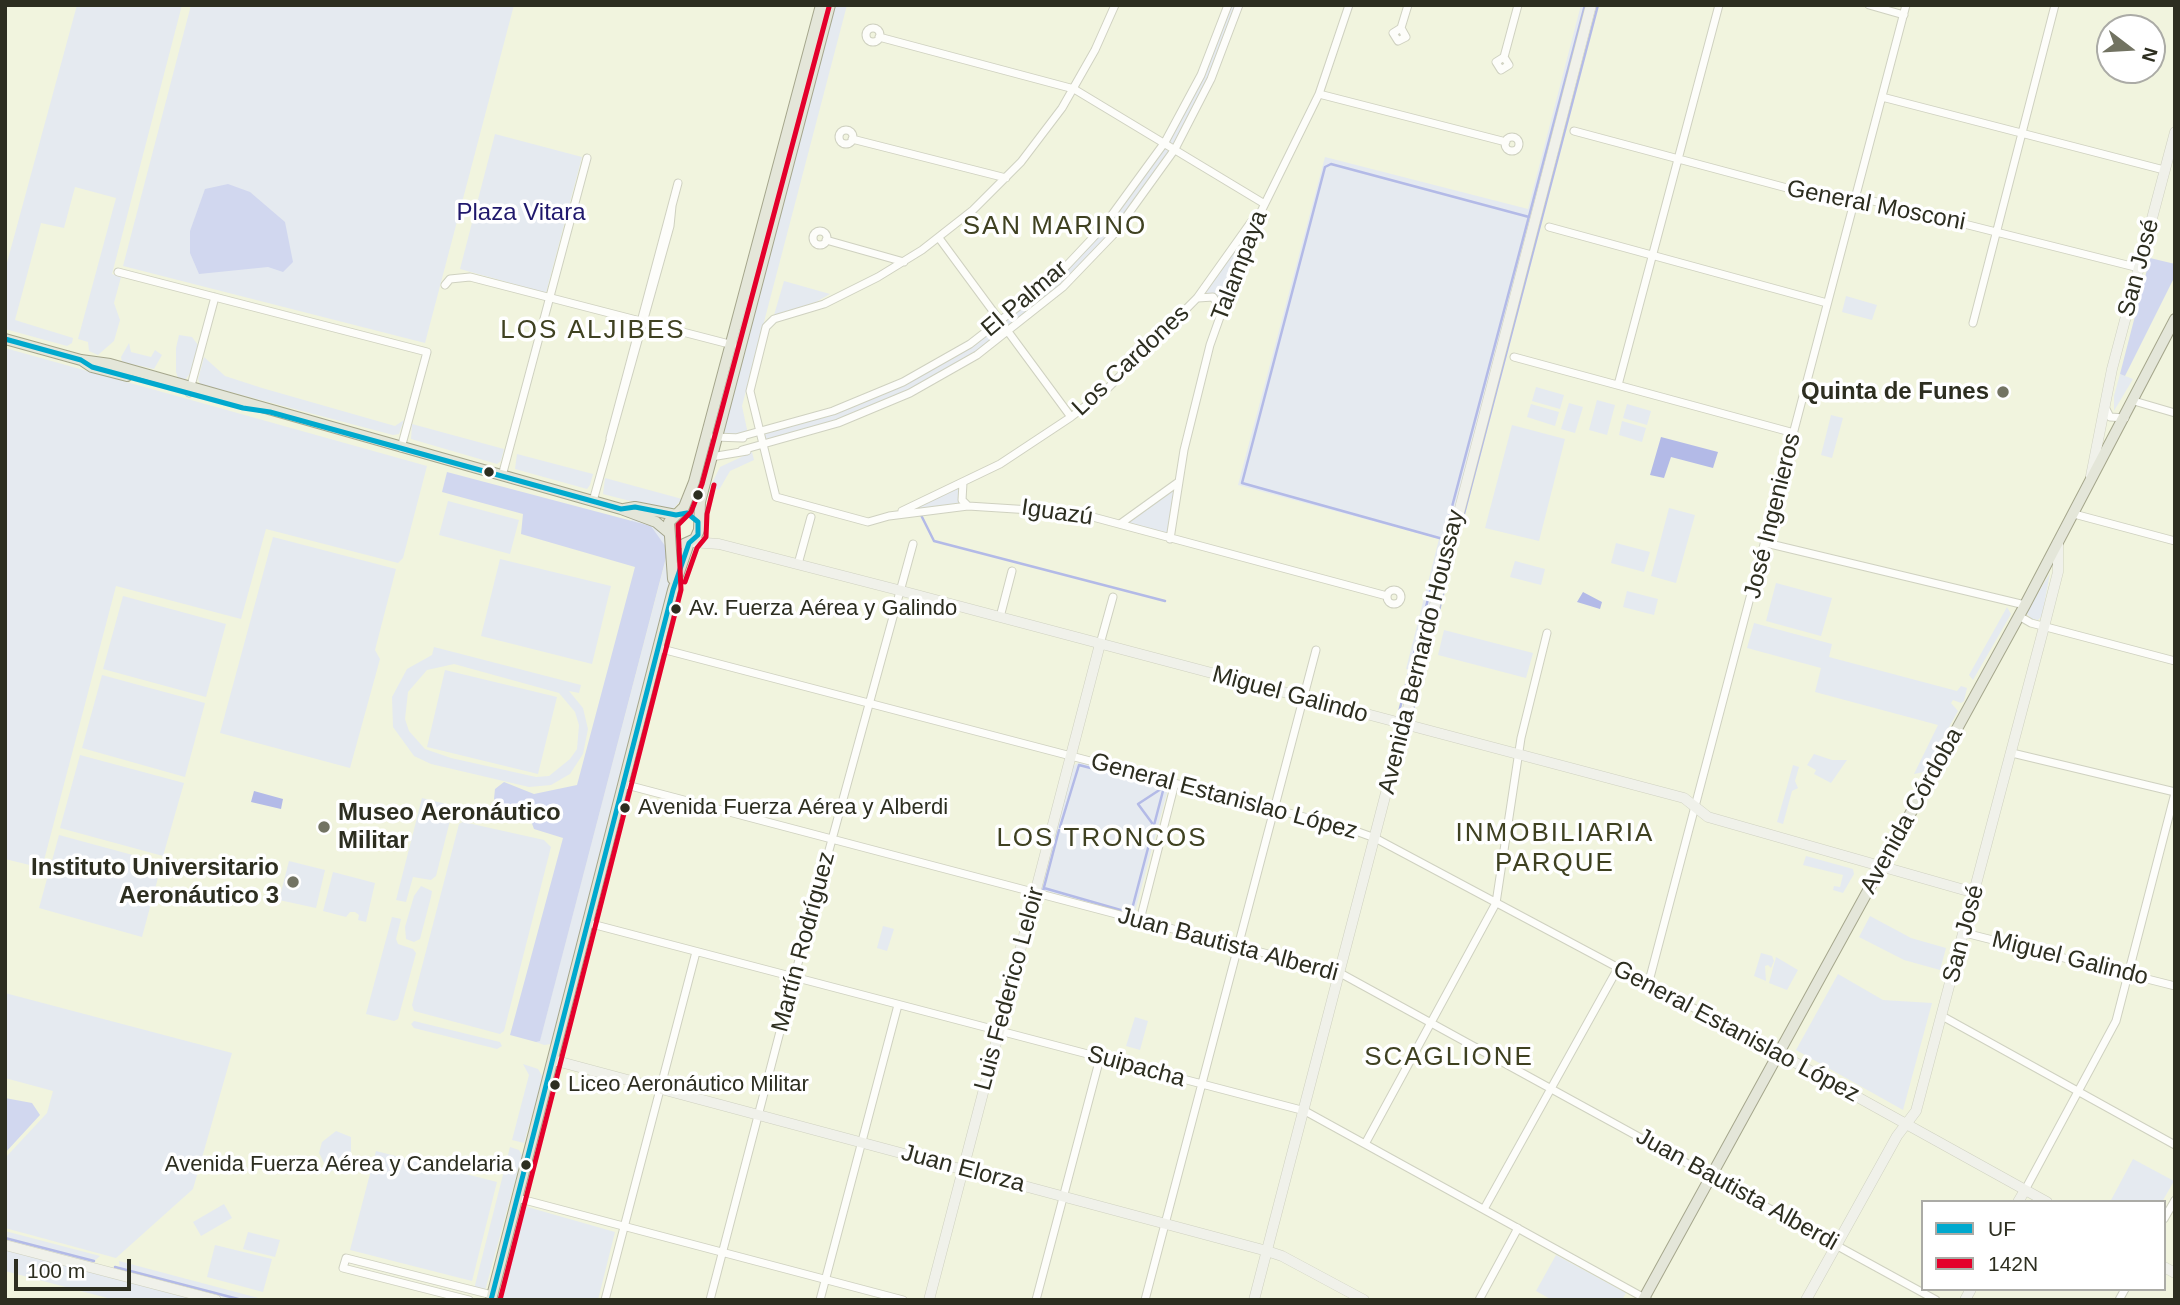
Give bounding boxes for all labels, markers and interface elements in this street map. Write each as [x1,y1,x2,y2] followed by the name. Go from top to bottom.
[2096,14,2166,84] north arrow
[2138,45,2162,64] text: N
[1784,175,1968,237] street label: General Mosconi
[457,199,585,227] park label: Plaza Vitara
[1206,207,1274,325] street label: Talampaya
[964,211,1146,243] district label: SAN MARINO
[2112,216,2166,320] street label: San José
[976,255,1074,343] street label: El Palmar
[1067,300,1195,422] street label: Los Cardones
[502,315,684,347] district label: LOS ALJIBES
[1801,378,1989,406] place label: Quinta de Funes
[1995,384,2011,400] marker: Quinta de Funes
[1739,430,1807,602] street label: José Ingenieros
[482,465,496,479] unlabelled marker
[691,488,705,502] unlabelled marker
[1019,494,1095,532] street label: Iguazú
[1373,507,1471,797] street label: Avenida Bernardo Houssay
[689,596,957,622] place label: Av. Fuerza Aérea y Galindo
[669,602,683,616] marker: Av. Fuerza Aérea y Galindo
[1209,660,1371,730] street label: Miguel Galindo
[1855,723,1969,899] street label: Avenida Córdoba
[1088,748,1360,846] street label: General Estanislao López
[638,795,948,821] place label: Avenida Fuerza Aérea y Alberdi
[338,799,561,855] place label: Museo Aeronáutico Militar
[618,801,632,815] marker: Avenida Fuerza Aérea y Alberdi
[1457,818,1653,880] district label: INMOBILIARIA PARQUE
[316,819,332,835] marker: Museo Aeronáutico Militar
[998,823,1206,855] district label: LOS TRONCOS
[766,849,842,1035] street label: Martín Rodríguez
[31,854,279,910] place label: Instituto Universitario Aeronáutico 3
[285,874,301,890] marker: Instituto Universitario Aeronáutico 3
[1937,882,1991,986] street label: San José
[969,884,1051,1094] street label: Luis Federico Leloir
[1115,902,1341,988] street label: Juan Bautista Alberdi
[1989,926,2151,992] street label: Miguel Galindo
[1608,955,1864,1109] street label: General Estanislao López
[1084,1040,1188,1094] street label: Suipacha
[1365,1042,1533,1074] district label: SCAGLIONE
[568,1072,809,1098] place label: Liceo Aeronáutico Militar
[548,1078,562,1092] marker: Liceo Aeronáutico Militar
[1631,1122,1843,1258] street label: Juan Bautista Alberdi
[898,1139,1028,1199] street label: Juan Elorza
[165,1152,513,1178] place label: Avenida Fuerza Aérea y Candelaria
[519,1158,533,1172] marker: Avenida Fuerza Aérea y Candelaria
[1921,1200,2166,1291] legend
[1988,1217,2016,1240] text: UF
[18,1246,135,1290] scale bar
[1988,1252,2038,1275] text: 142N
[27,1259,85,1282] text: 100 m

